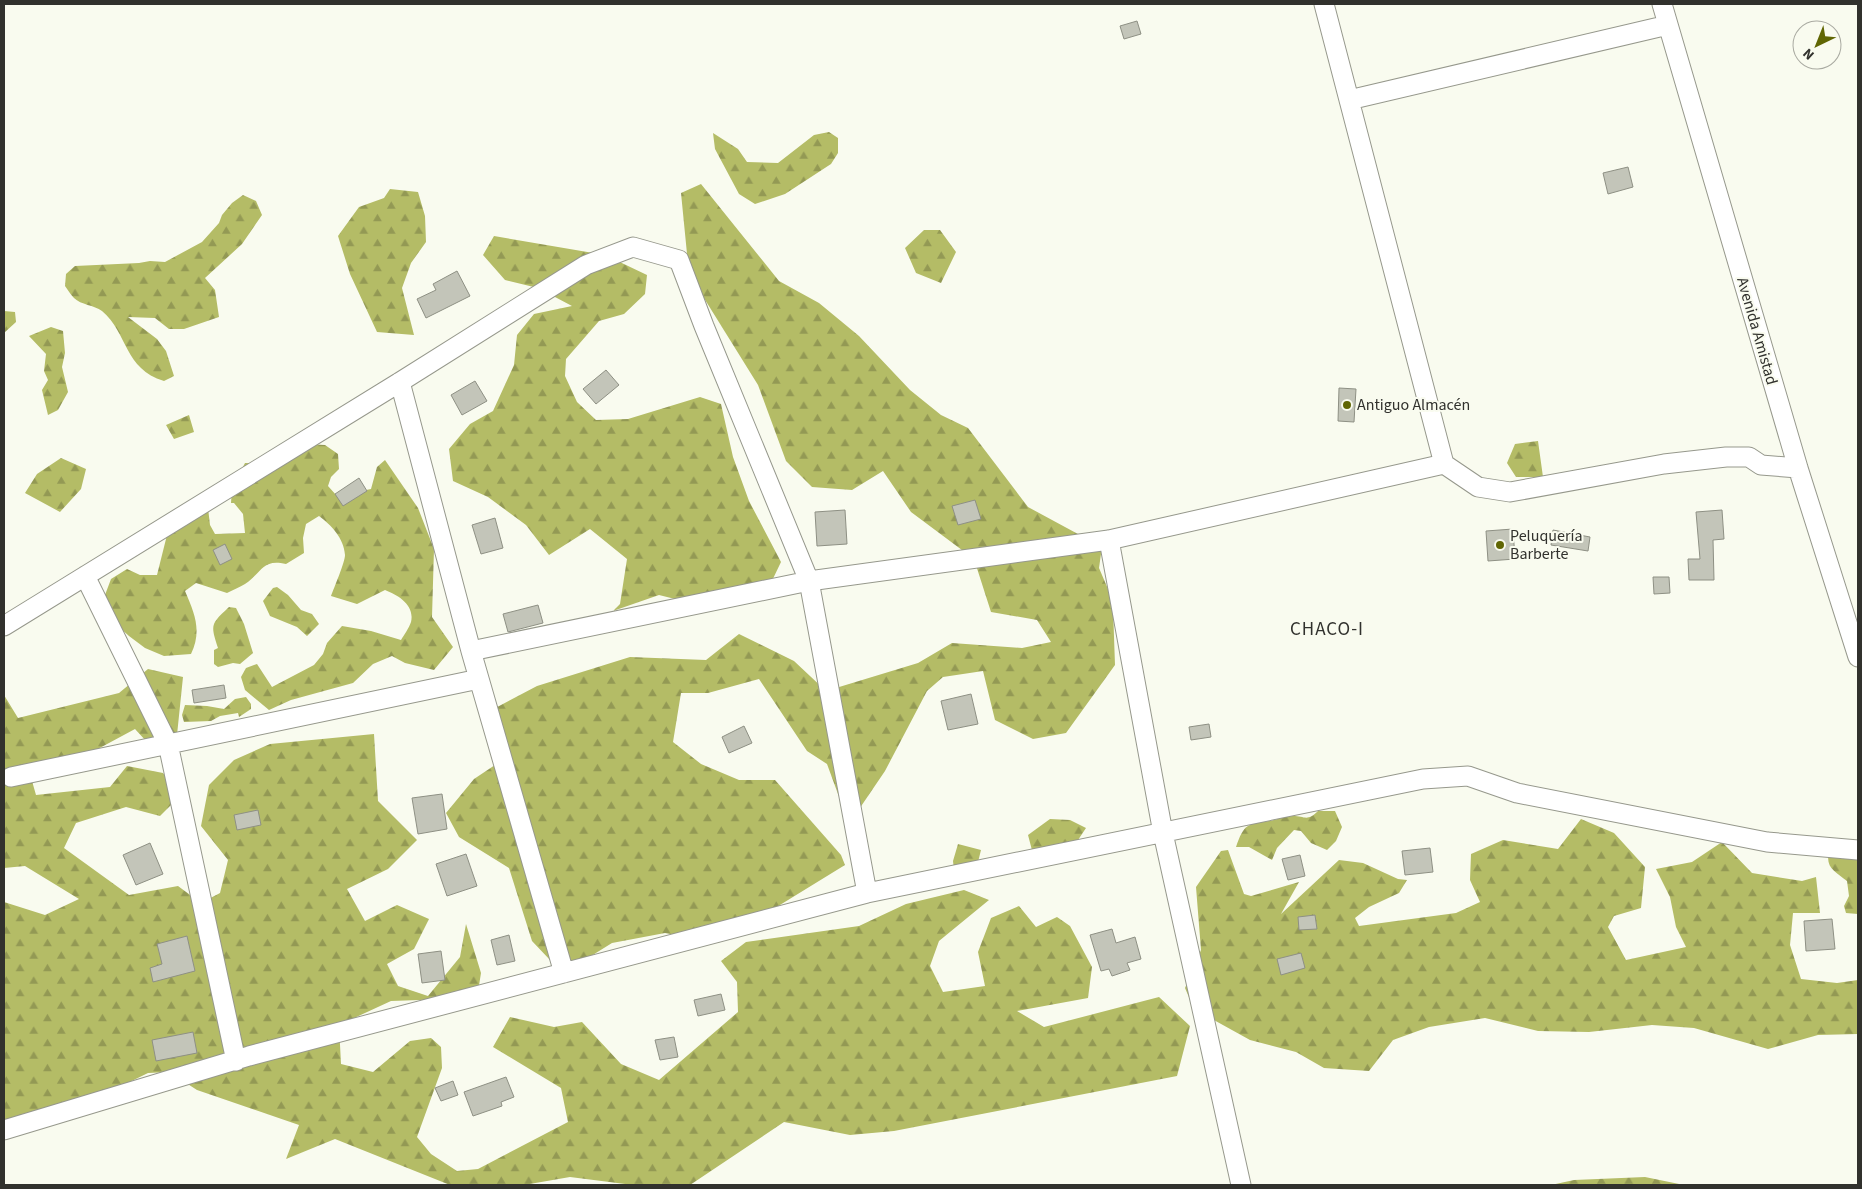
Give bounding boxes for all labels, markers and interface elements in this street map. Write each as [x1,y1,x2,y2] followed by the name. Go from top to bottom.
[1792,20,1842,70] north arrow
[1799,43,1819,64] text: N
[1731,275,1783,387] street label: Avenida Amistad
[1357,394,1470,416] place label: Antiguo Almacén
[1341,399,1353,411] marker: Antiguo Almacén
[1510,525,1582,565] place label: Peluquería Barberte
[1494,539,1506,551] marker: Peluquería Barberte
[1290,616,1364,643] district label: CHACO-I

